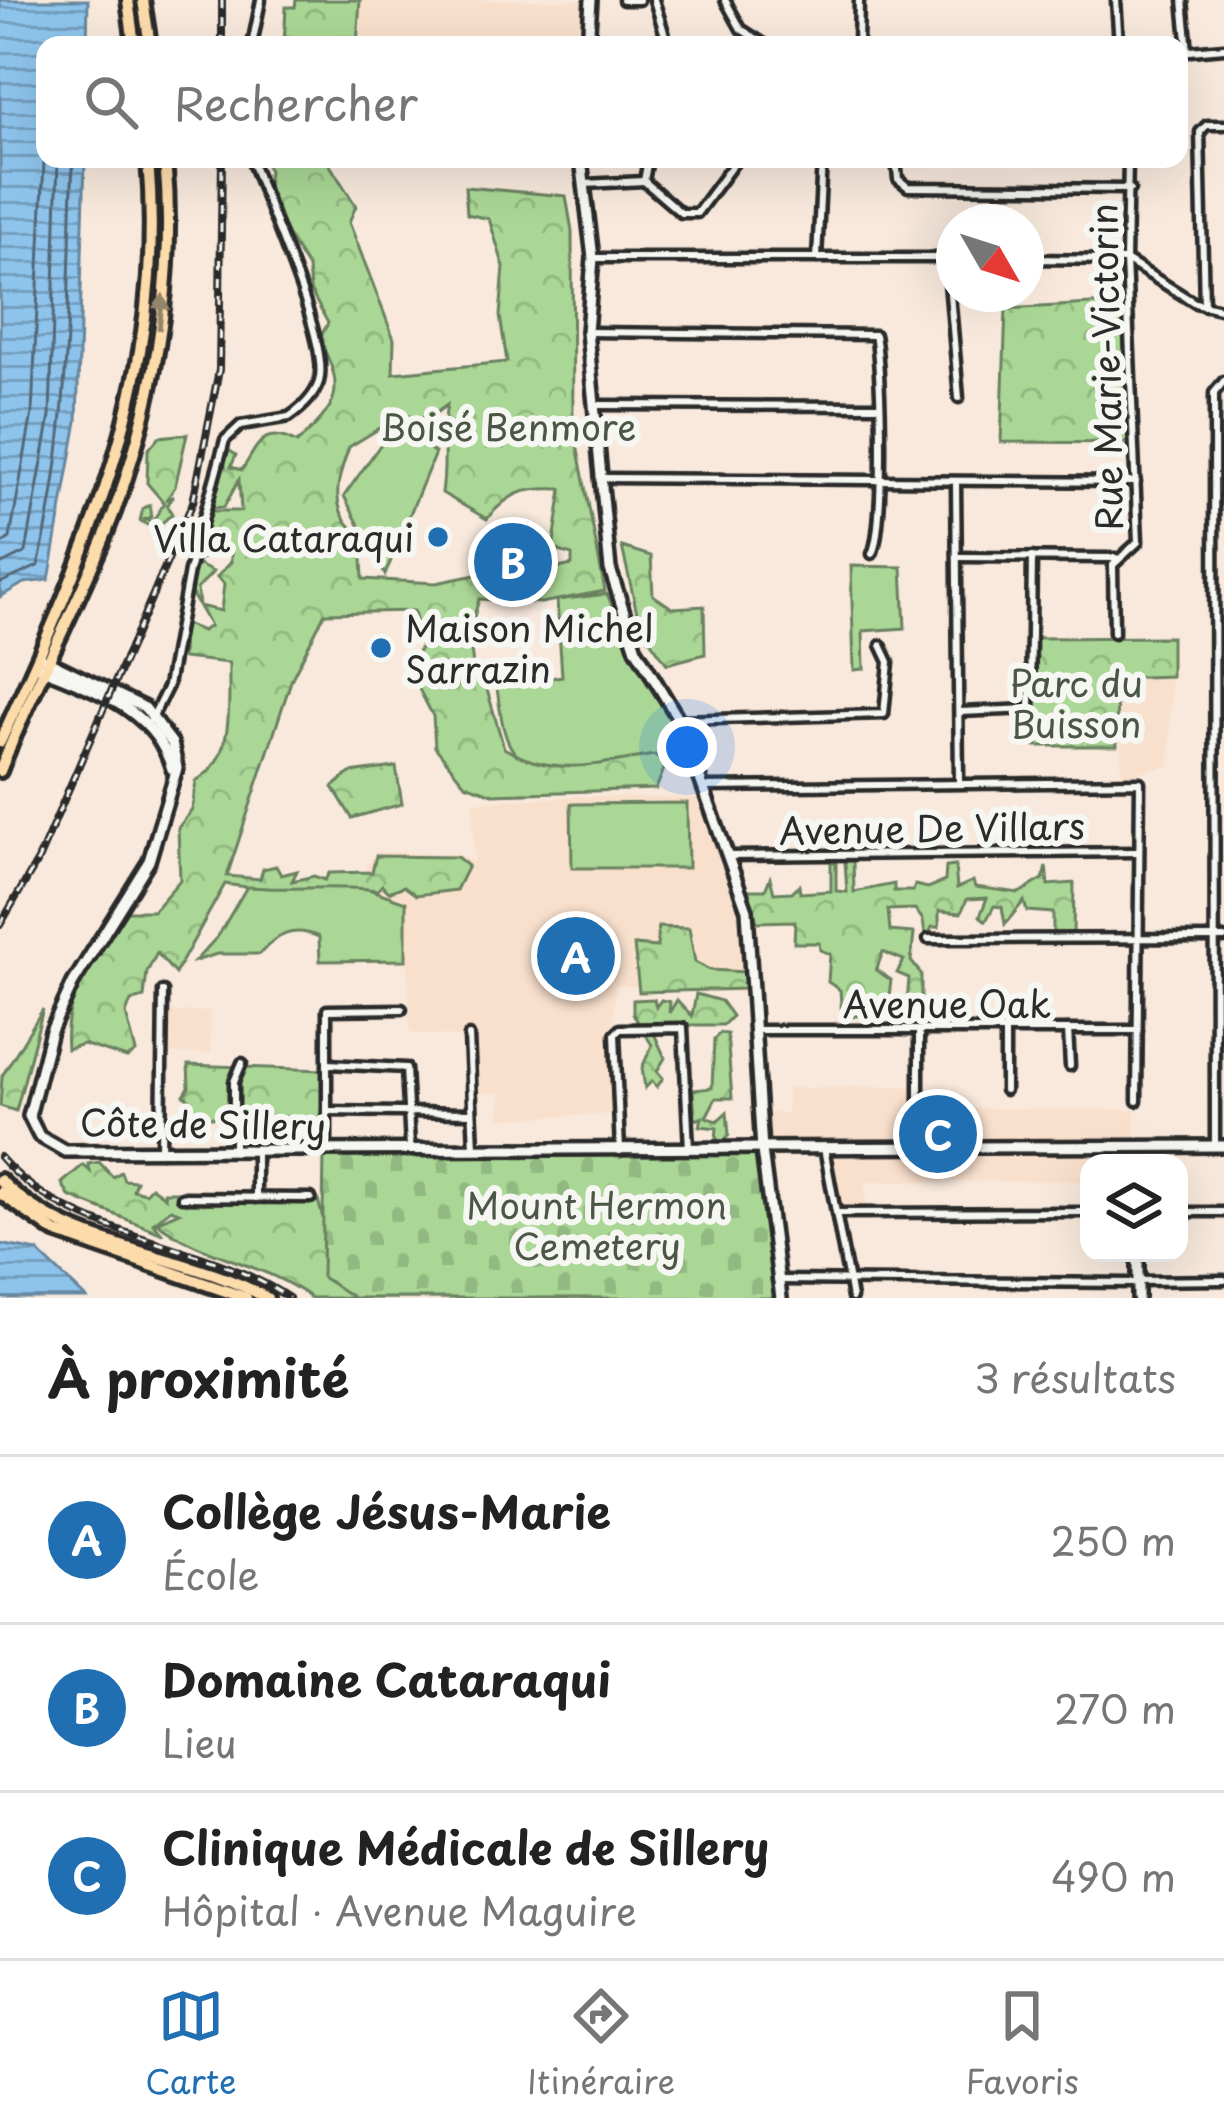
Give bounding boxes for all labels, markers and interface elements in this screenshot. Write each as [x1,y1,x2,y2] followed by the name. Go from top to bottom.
[36,36,1188,168] search box
[174,68,418,136] text: Rechercher
[78,69,144,135] icon: search
[1075,203,1135,531] street label: Rue Marie-Victorin
[936,204,1044,312] north arrow
[152,293,171,330] one-way arrow
[380,399,636,453] park label: Boisé Benmore
[153,510,414,564] place label: Villa Cataraqui
[474,517,552,607] pin: B
[425,524,451,550] marker: Villa Cataraqui
[405,600,653,695] place label: Maison Michel Sarrazin
[368,635,394,661] marker: Maison Michel Sarrazin
[1009,655,1143,750] park label: Parc du Buisson
[657,717,717,777] your location
[779,797,1085,857] street label: Avenue De Villars
[537,911,615,1001] pin: A
[843,976,1051,1030] street label: Avenue Oak
[899,1089,977,1179] pin: C
[79,1094,327,1152] street label: Côte de Sillery
[1080,1154,1188,1262] map controls
[1080,1154,1188,1262] button: layers
[466,1177,728,1272] park label: Mount Hermon Cemetery
[48,1338,349,1415] text: À proximité
[974,1347,1176,1406] text: 3 résultats
[162,1476,611,1544] text: Collège Jésus-Marie
[72,1510,102,1569] text: A
[1051,1510,1176,1569] text: 250 m
[162,1544,259,1603] text: École
[162,1644,611,1712] text: Domaine Cataraqui
[74,1678,100,1737] text: B
[1054,1678,1176,1737] text: 270 m
[162,1712,237,1771] text: Lieu
[162,1812,769,1880] text: Clinique Médicale de Sillery
[72,1846,102,1905] text: C
[1051,1846,1176,1905] text: 490 m
[162,1880,637,1939] text: Hôpital · Avenue Maguire
[145,1983,237,2105] tab: Carte
[527,1983,675,2105] tab: Itinéraire
[965,1983,1079,2105] tab: Favoris

